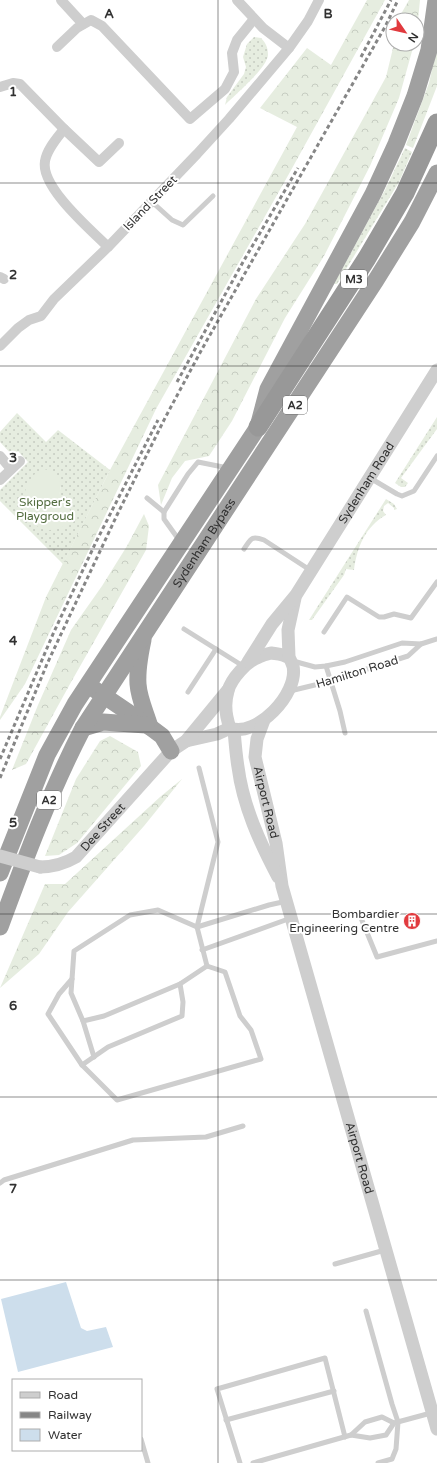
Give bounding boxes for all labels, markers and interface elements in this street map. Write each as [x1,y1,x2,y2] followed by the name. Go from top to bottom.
[104,6,114,22] text: A
[323,6,333,22] text: B
[385,12,425,52] north arrow
[405,30,421,45] text: N
[9,84,17,100] text: 1
[120,172,180,233] street label: Island Street
[9,267,17,283] text: 2
[341,270,367,288] road number: M3
[283,396,307,414] road number: A2
[336,439,397,526] street label: Sydenham Road
[9,450,17,466] text: 3
[16,495,74,523] park label: Skipper's Playgroud
[170,495,238,590] street label: Sydenham Bypass
[9,633,18,649] text: 4
[314,653,400,691] street label: Hamilton Road
[251,765,282,840] street label: Airport Road
[37,791,61,809] road number: A2
[78,800,128,854] street label: Dee Street
[9,815,17,831] text: 5
[289,907,399,935] place label: Bombardier Engineering Centre
[402,911,422,931] building icon: Bombardier Engineering Centre
[9,998,17,1014] text: 6
[343,1120,376,1195] street label: Airport Road
[9,1181,17,1197] text: 7
[12,1379,142,1451] legend
[48,1388,78,1402] text: Road
[48,1408,92,1422] text: Railway
[48,1428,83,1442] text: Water

